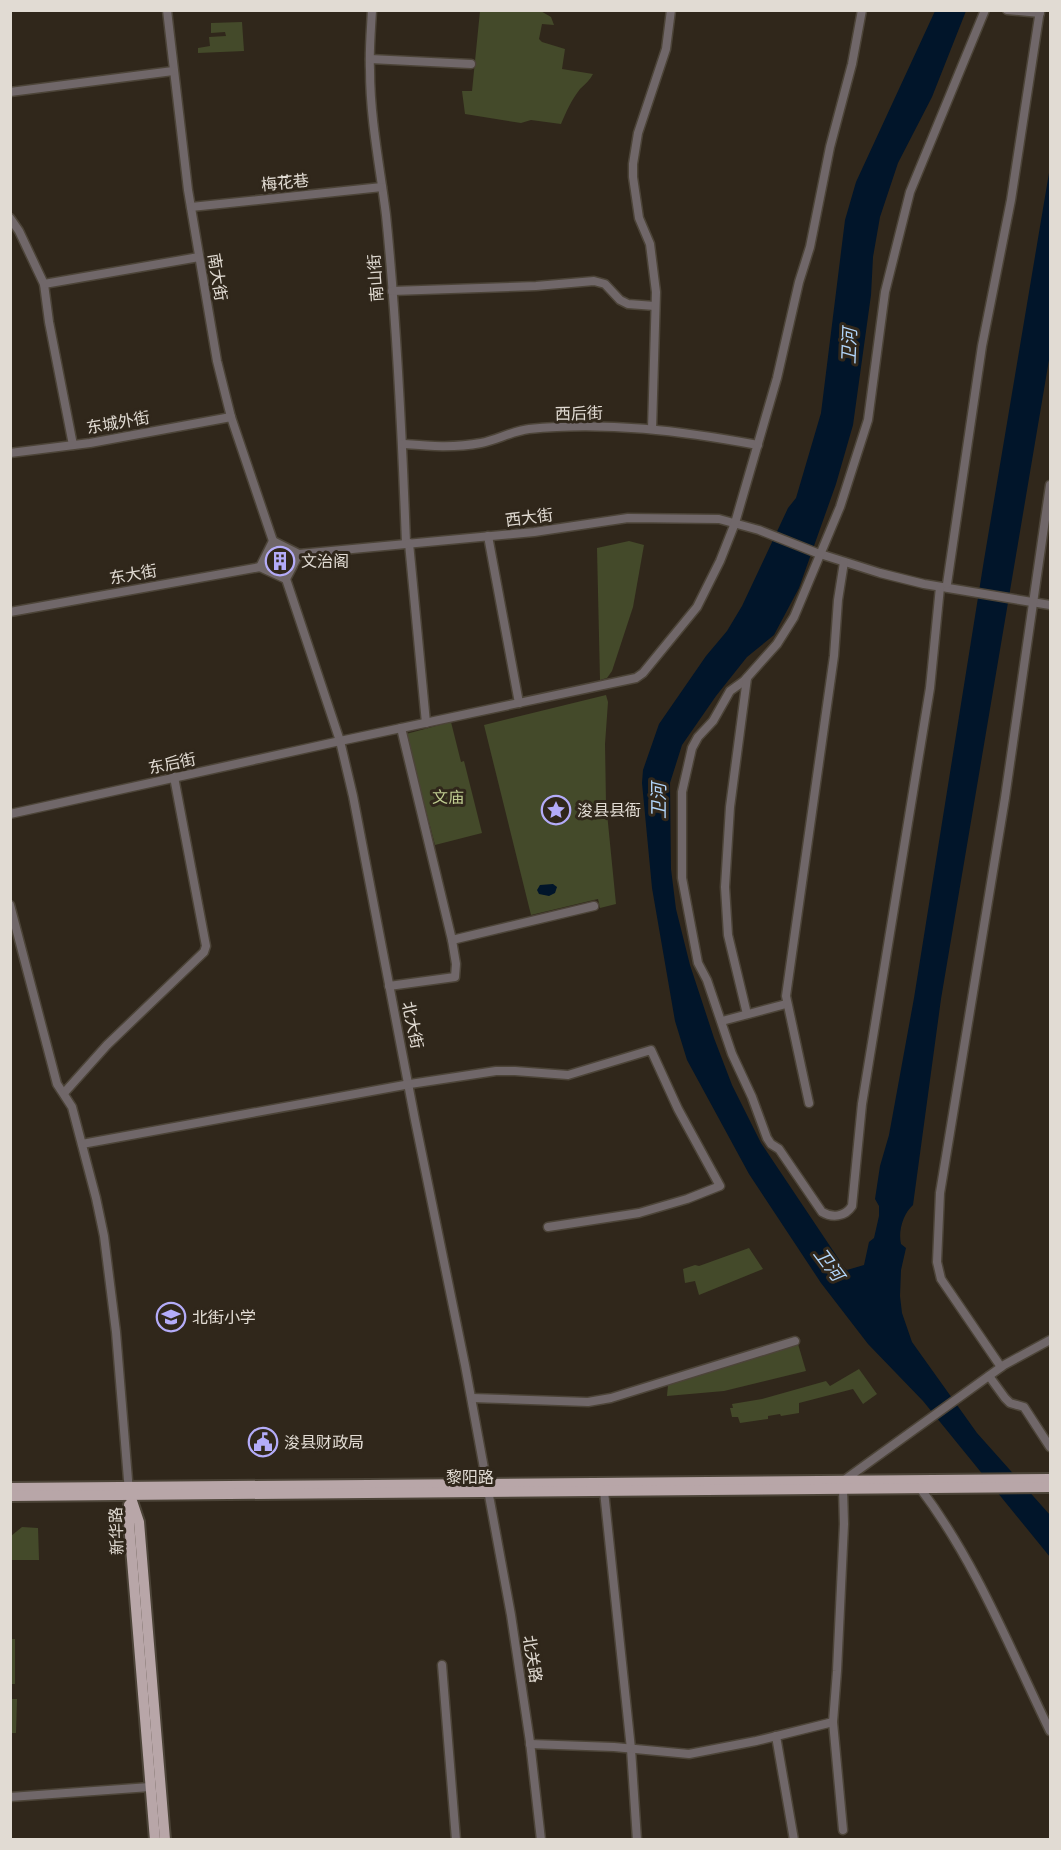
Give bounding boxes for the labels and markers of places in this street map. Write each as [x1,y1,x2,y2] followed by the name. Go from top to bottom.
[264,545,296,577] building icon: 文治阁
[301,550,349,572] place label: 文治阁
[540,794,572,826] place icon: 浚县县衙
[577,799,641,821] place label: 浚县县衙
[155,1301,187,1333] school or university icon: 北街小学
[192,1306,256,1328] place label: 北街小学
[247,1426,279,1458] public building icon: 浚县财政局
[284,1431,364,1453] place label: 浚县财政局

